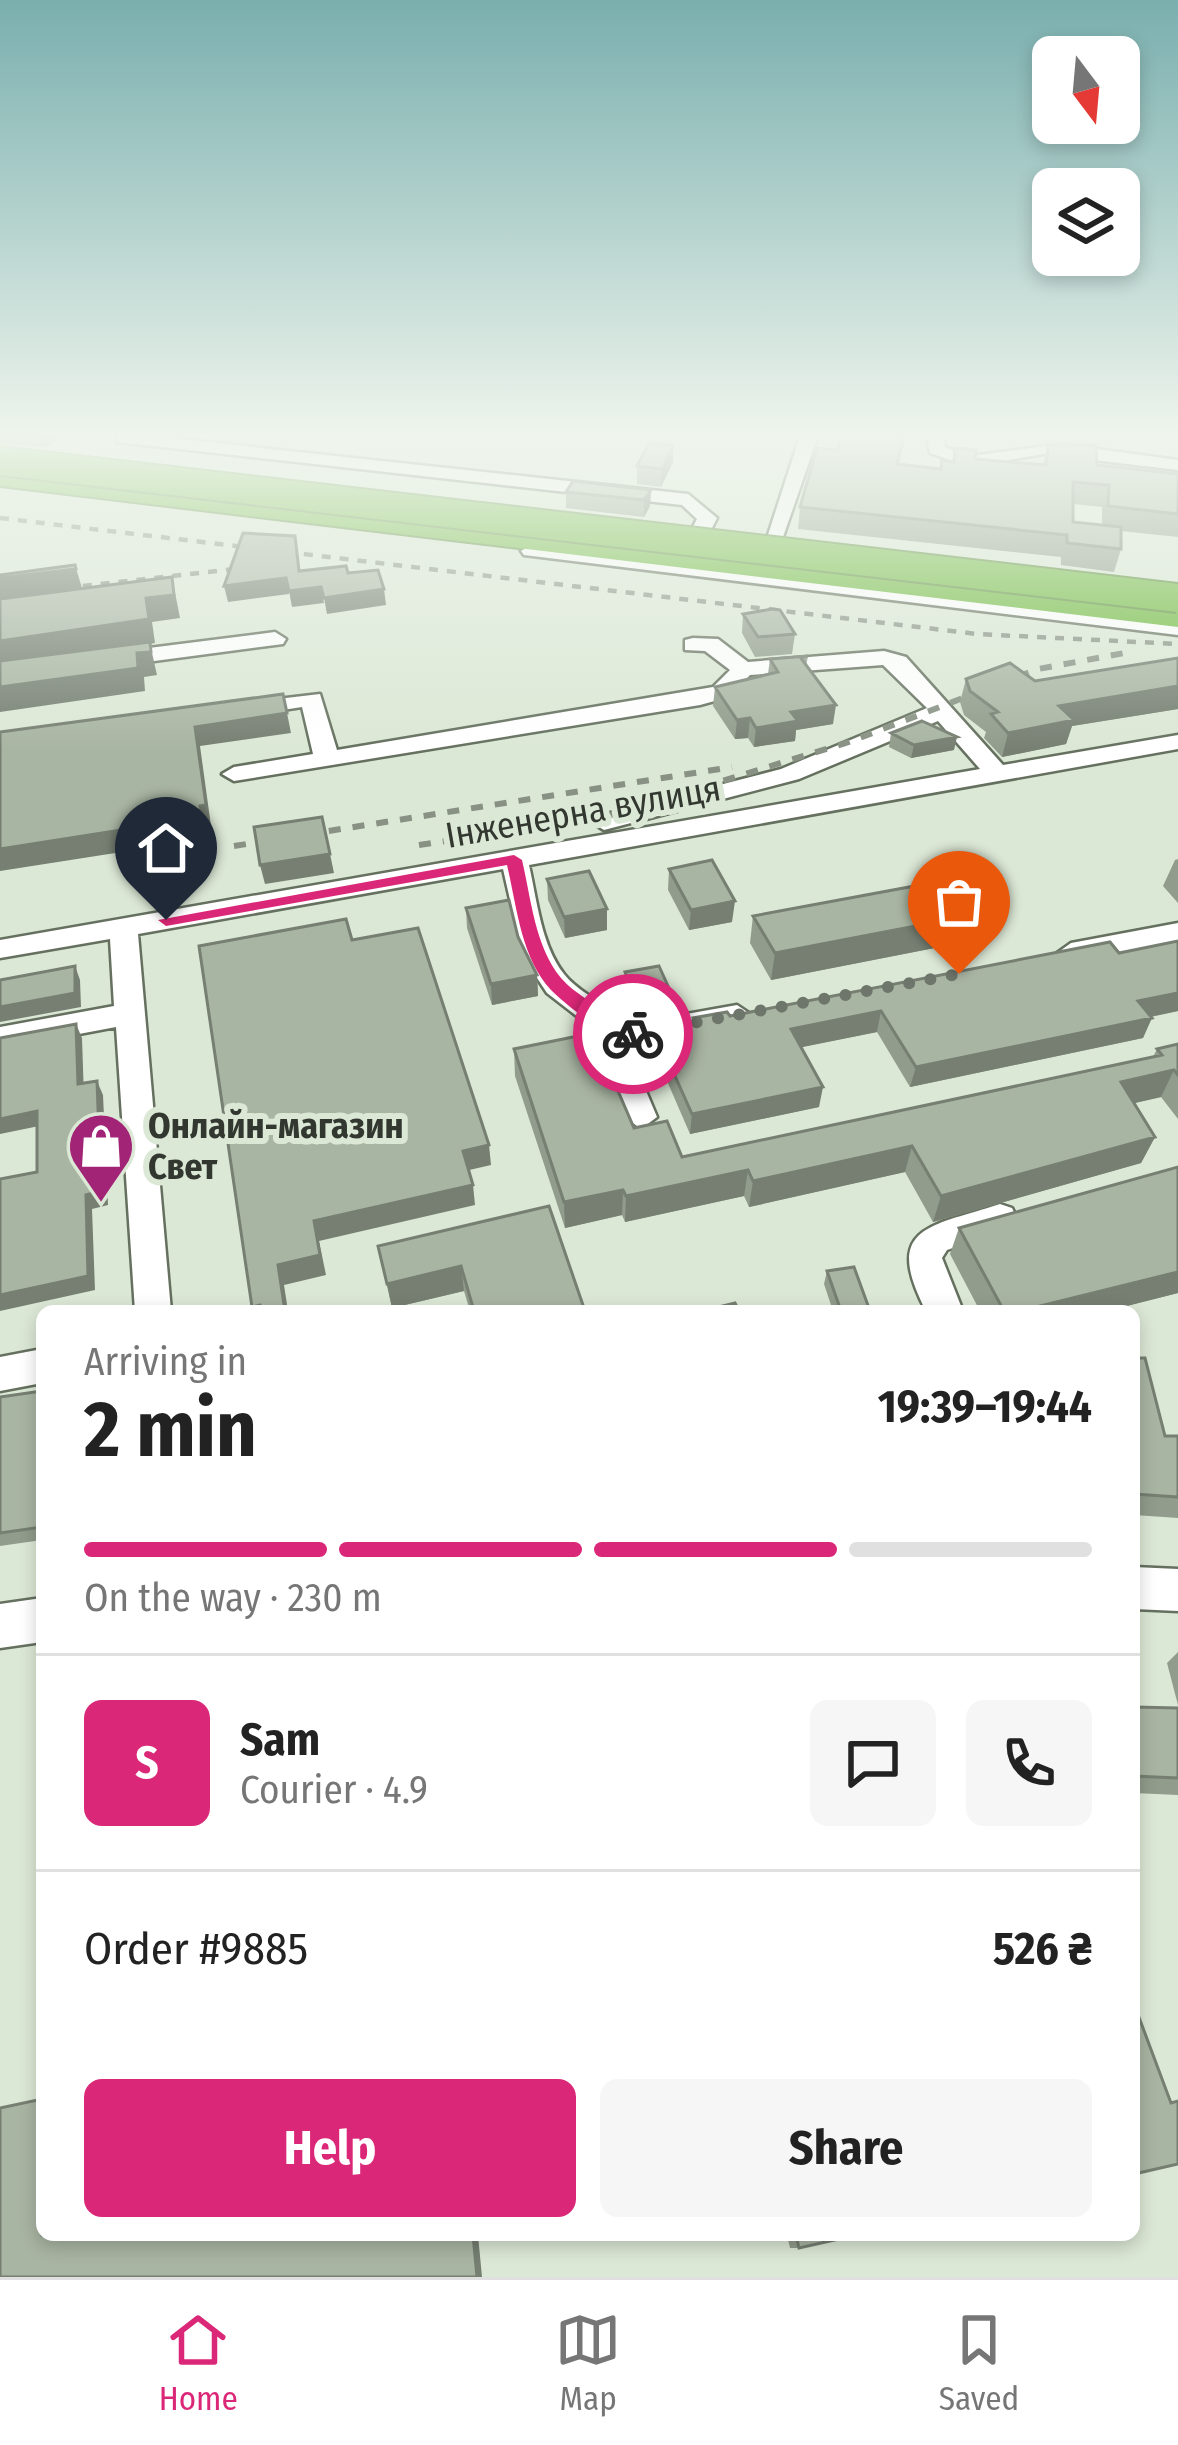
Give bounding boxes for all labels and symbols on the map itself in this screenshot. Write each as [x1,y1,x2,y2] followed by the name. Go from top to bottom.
[1032,36,1140,144] north arrow
[442,766,724,858] street label: Інженерна вулиця
[115,797,217,920] pin
[908,851,1010,974] pin
[573,974,693,1094] courier
[148,1104,404,1189] place label: Онлайн-магазин Свет
[66,1111,136,1205] shop icon: Онлайн-магазин Свет

